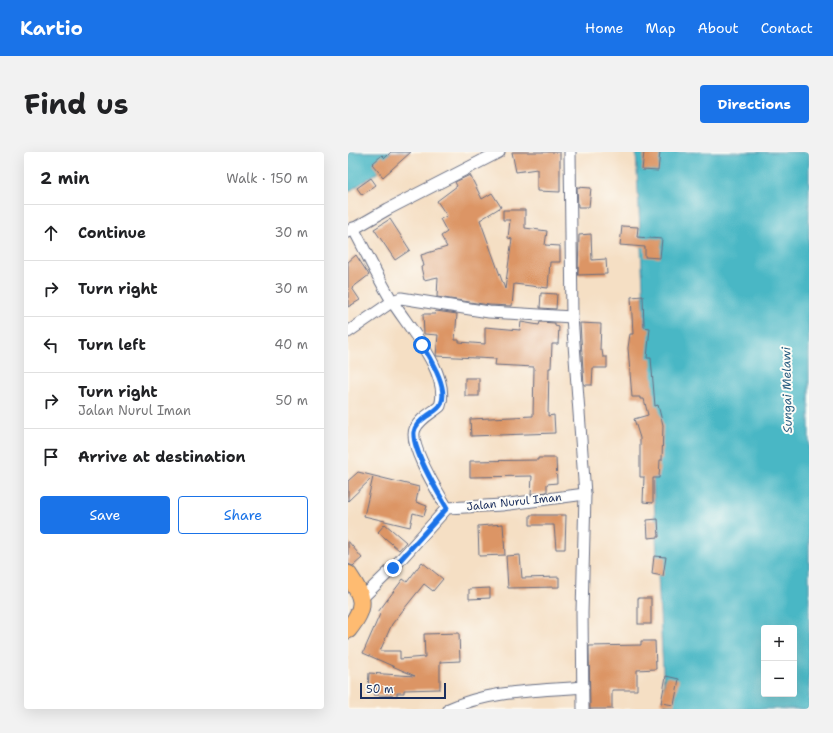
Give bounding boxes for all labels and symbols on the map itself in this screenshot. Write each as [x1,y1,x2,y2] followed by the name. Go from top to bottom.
[413,336,431,354] route start
[778,346,796,433] water label: Sungai Melawi
[466,490,563,514] street label: Jalan Nurul Iman
[384,559,402,577] route end
[360,681,446,700] scale bar

